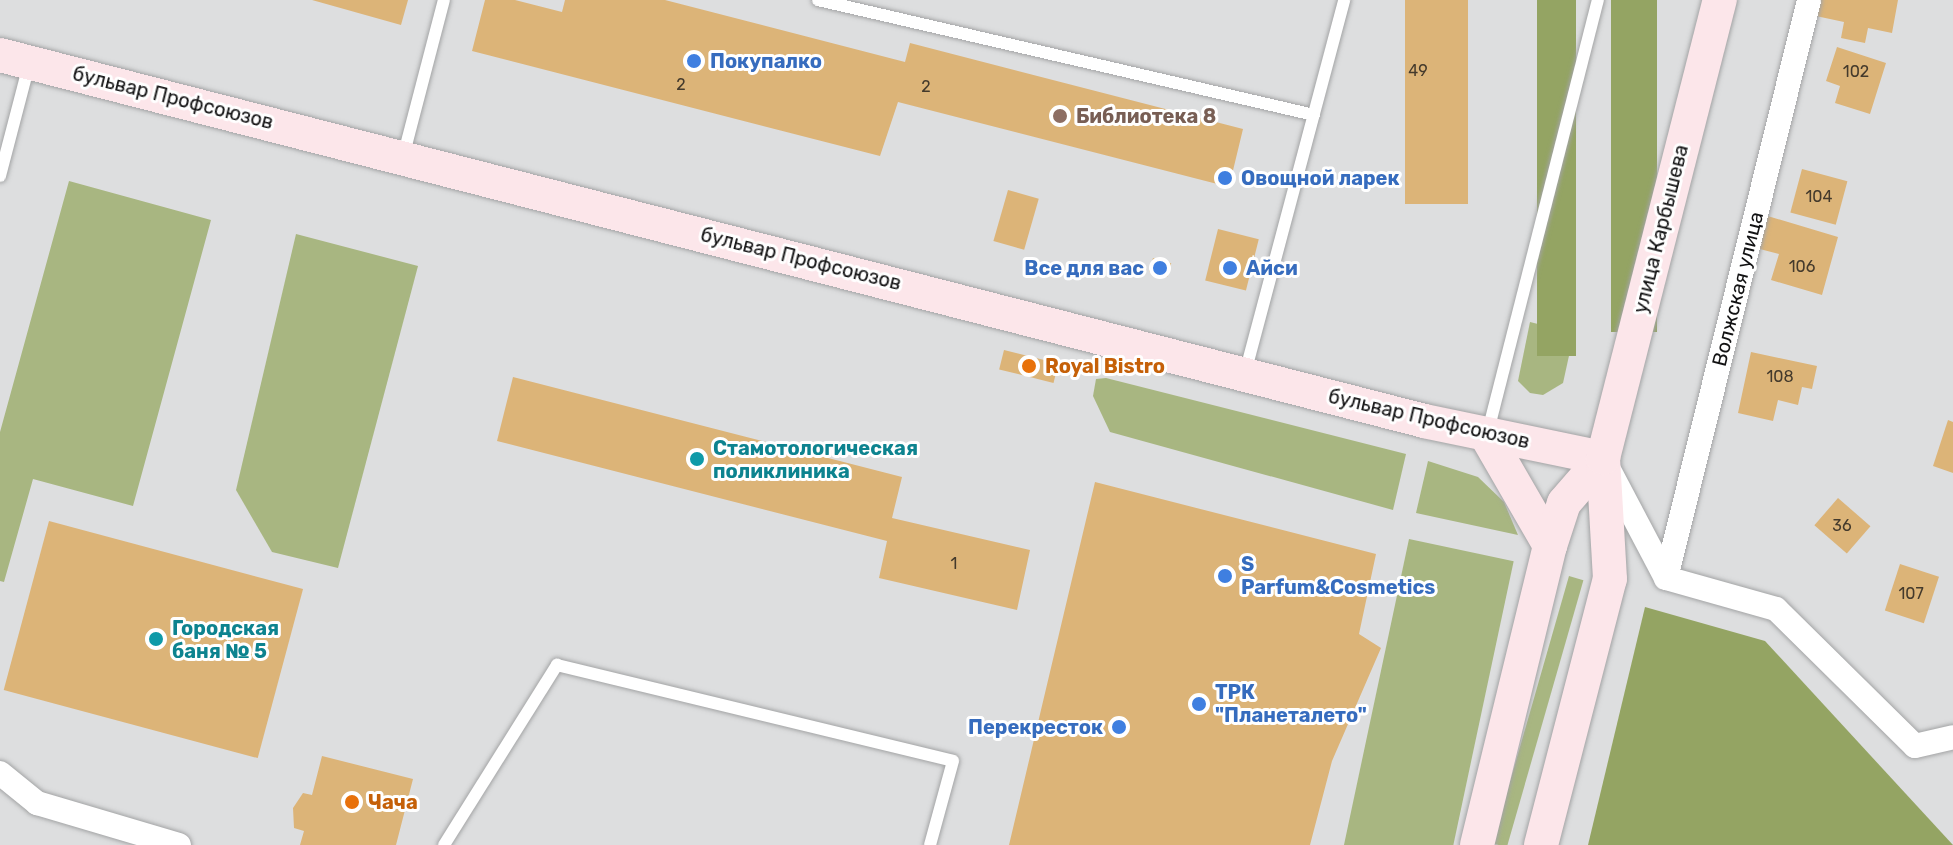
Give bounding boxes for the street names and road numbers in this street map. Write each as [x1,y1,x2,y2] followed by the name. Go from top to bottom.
[70,61,276,135] street label: бульвар Профсоюзов
[1628,142,1694,316] street label: улица Карбышева
[1707,209,1769,369] street label: Волжская улица
[698,222,904,296] street label: бульвар Профсоюзов
[1326,384,1532,454] street label: бульвар Профсоюзов

